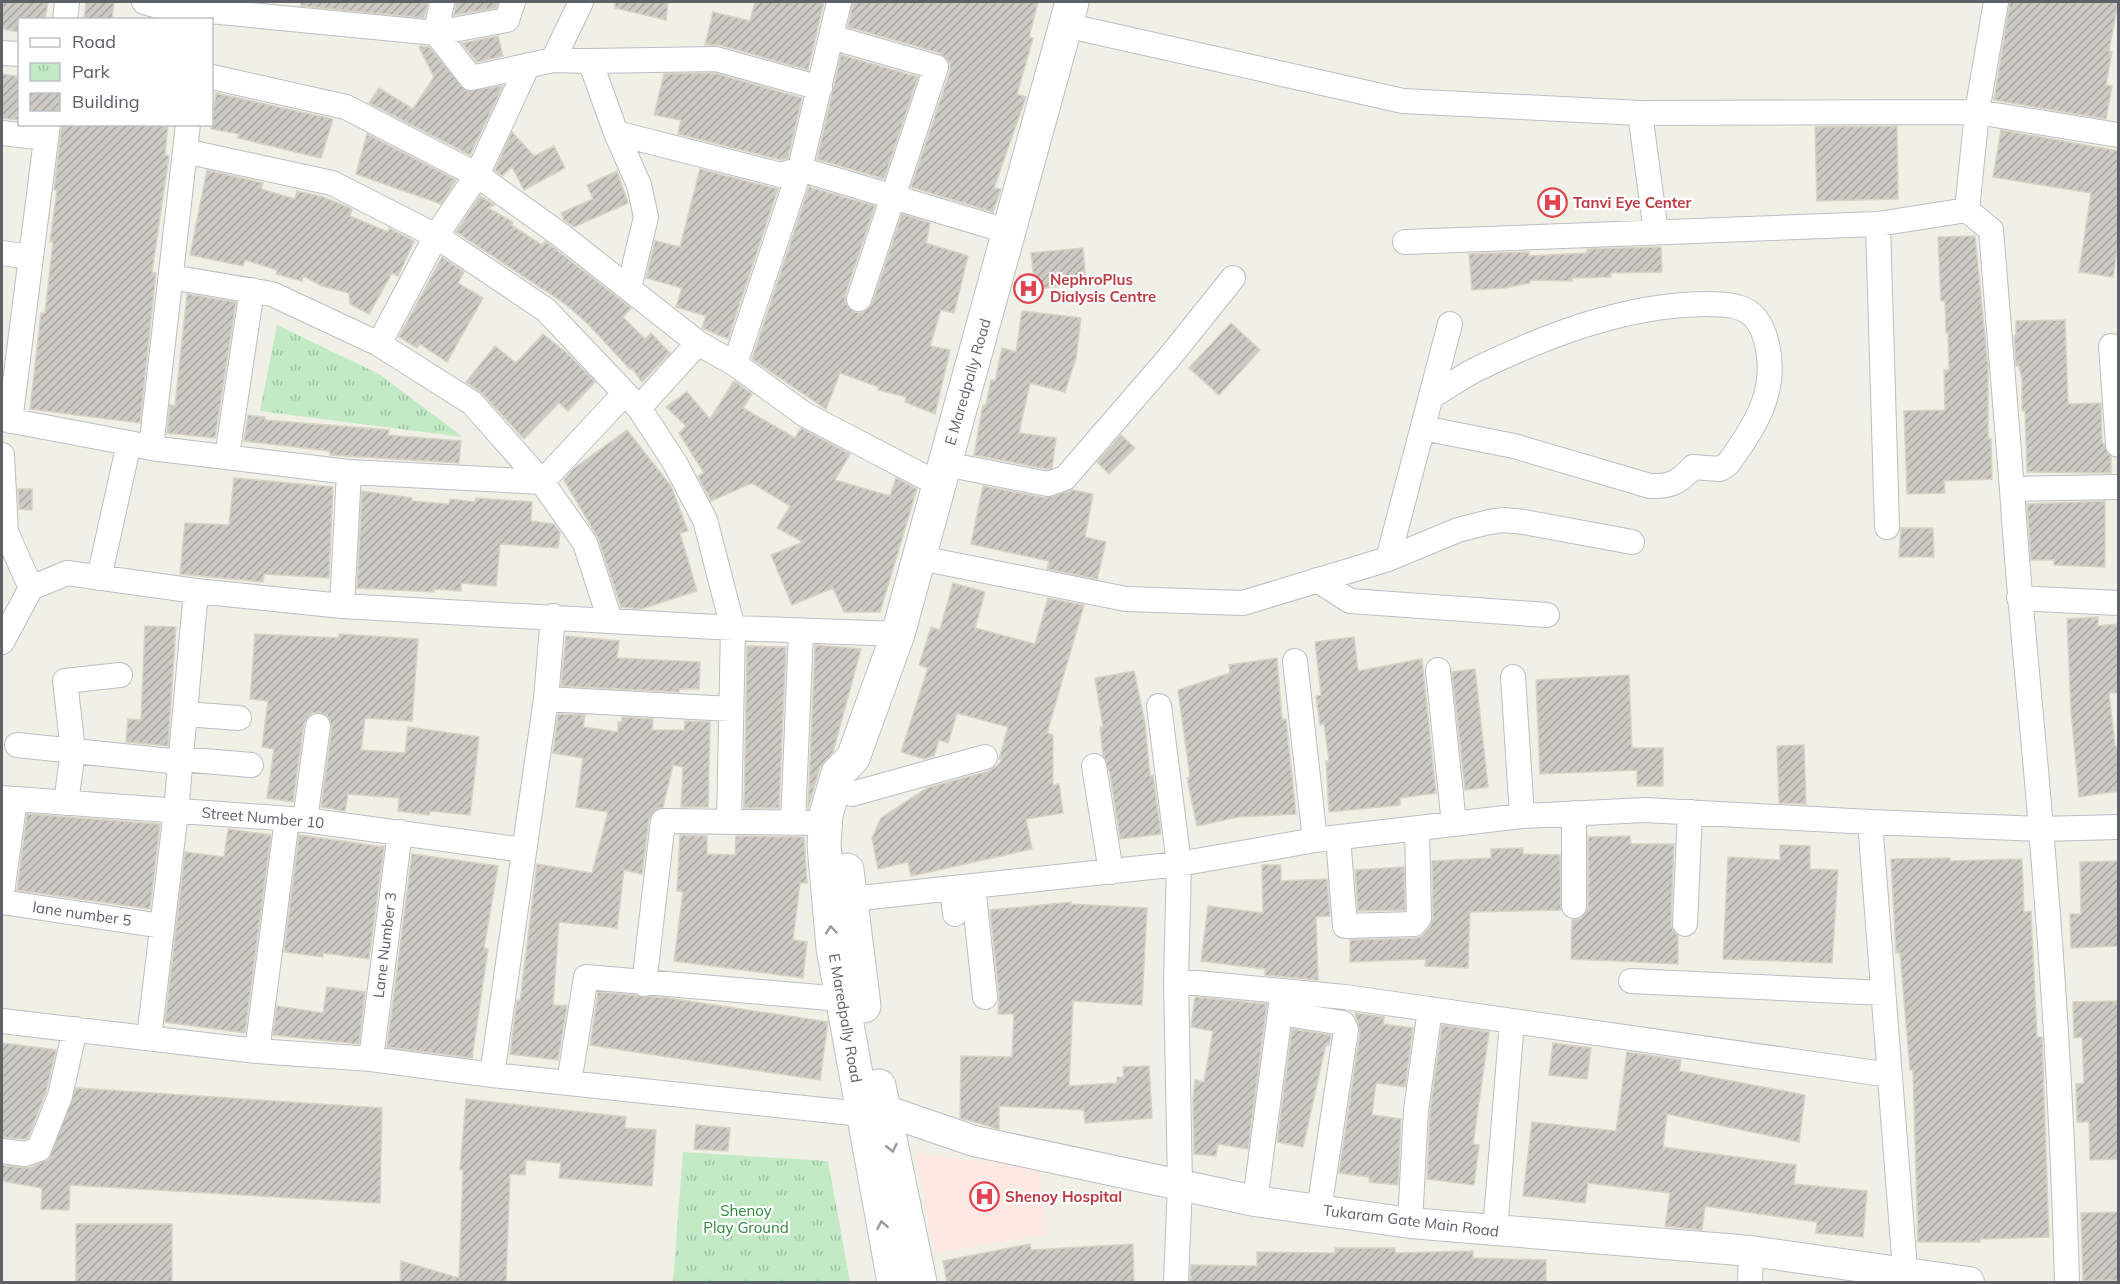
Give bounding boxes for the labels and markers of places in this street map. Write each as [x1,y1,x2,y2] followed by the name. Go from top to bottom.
[1536,187,1568,219] hospital icon: Tanvi Eye Center
[1573,193,1692,212] place label: Tanvi Eye Center
[1050,270,1156,306] place label: NephroPlus Dialysis Centre
[1013,273,1045,305] hospital icon: NephroPlus Dialysis Centre
[968,1181,1000,1213] hospital icon: Shenoy Hospital
[1005,1187,1122,1206] place label: Shenoy Hospital

